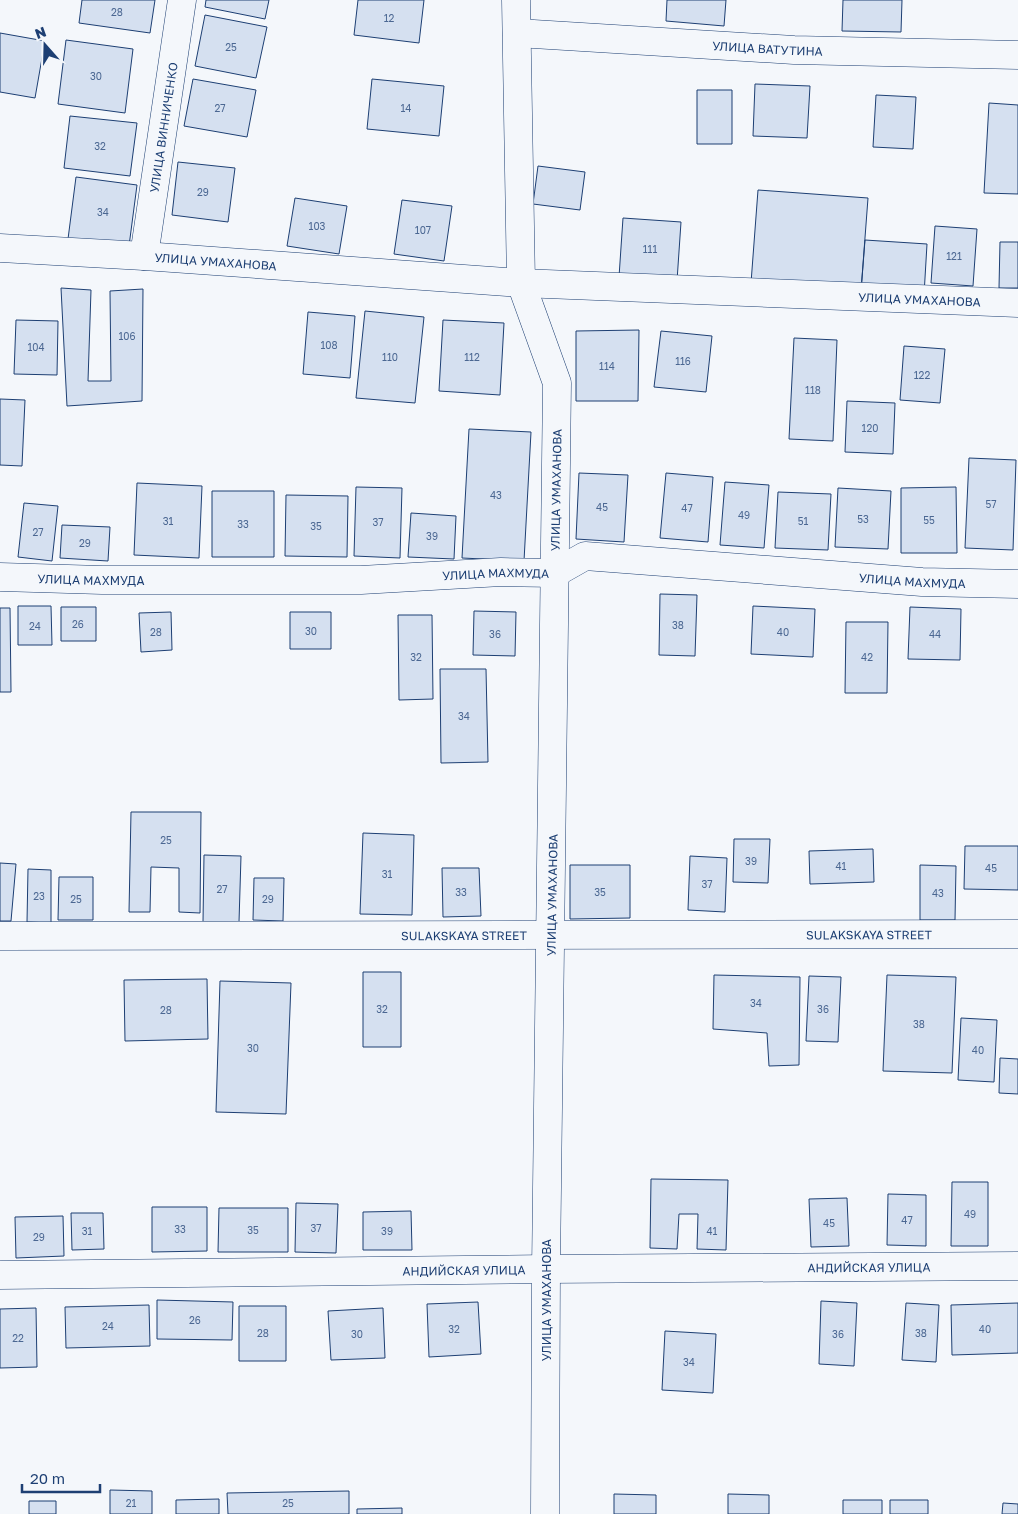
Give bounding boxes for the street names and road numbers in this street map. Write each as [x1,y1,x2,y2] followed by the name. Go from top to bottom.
[712,38,823,58] street label: УЛИЦА ВАТУТИНА
[146,61,180,194] street label: УЛИЦА ВИННИЧЕНКО
[154,249,277,273] street label: УЛИЦА УМАХАНОВА
[858,289,981,309] street label: УЛИЦА УМАХАНОВА
[547,429,565,551] street label: УЛИЦА УМАХАНОВА
[442,564,549,583] street label: УЛИЦА МАХМУДА
[858,570,966,590] street label: УЛИЦА МАХМУДА
[37,571,144,588] street label: УЛИЦА МАХМУДА
[543,834,561,956] street label: УЛИЦА УМАХАНОВА
[401,927,527,943] street label: SULAKSKAYA STREET
[806,927,932,942] street label: SULAKSKAYA STREET
[539,1239,554,1361] street label: УЛИЦА УМАХАНОВА
[807,1259,930,1275] street label: АНДИЙСКАЯ УЛИЦА
[402,1262,526,1278] street label: АНДИЙСКАЯ УЛИЦА

